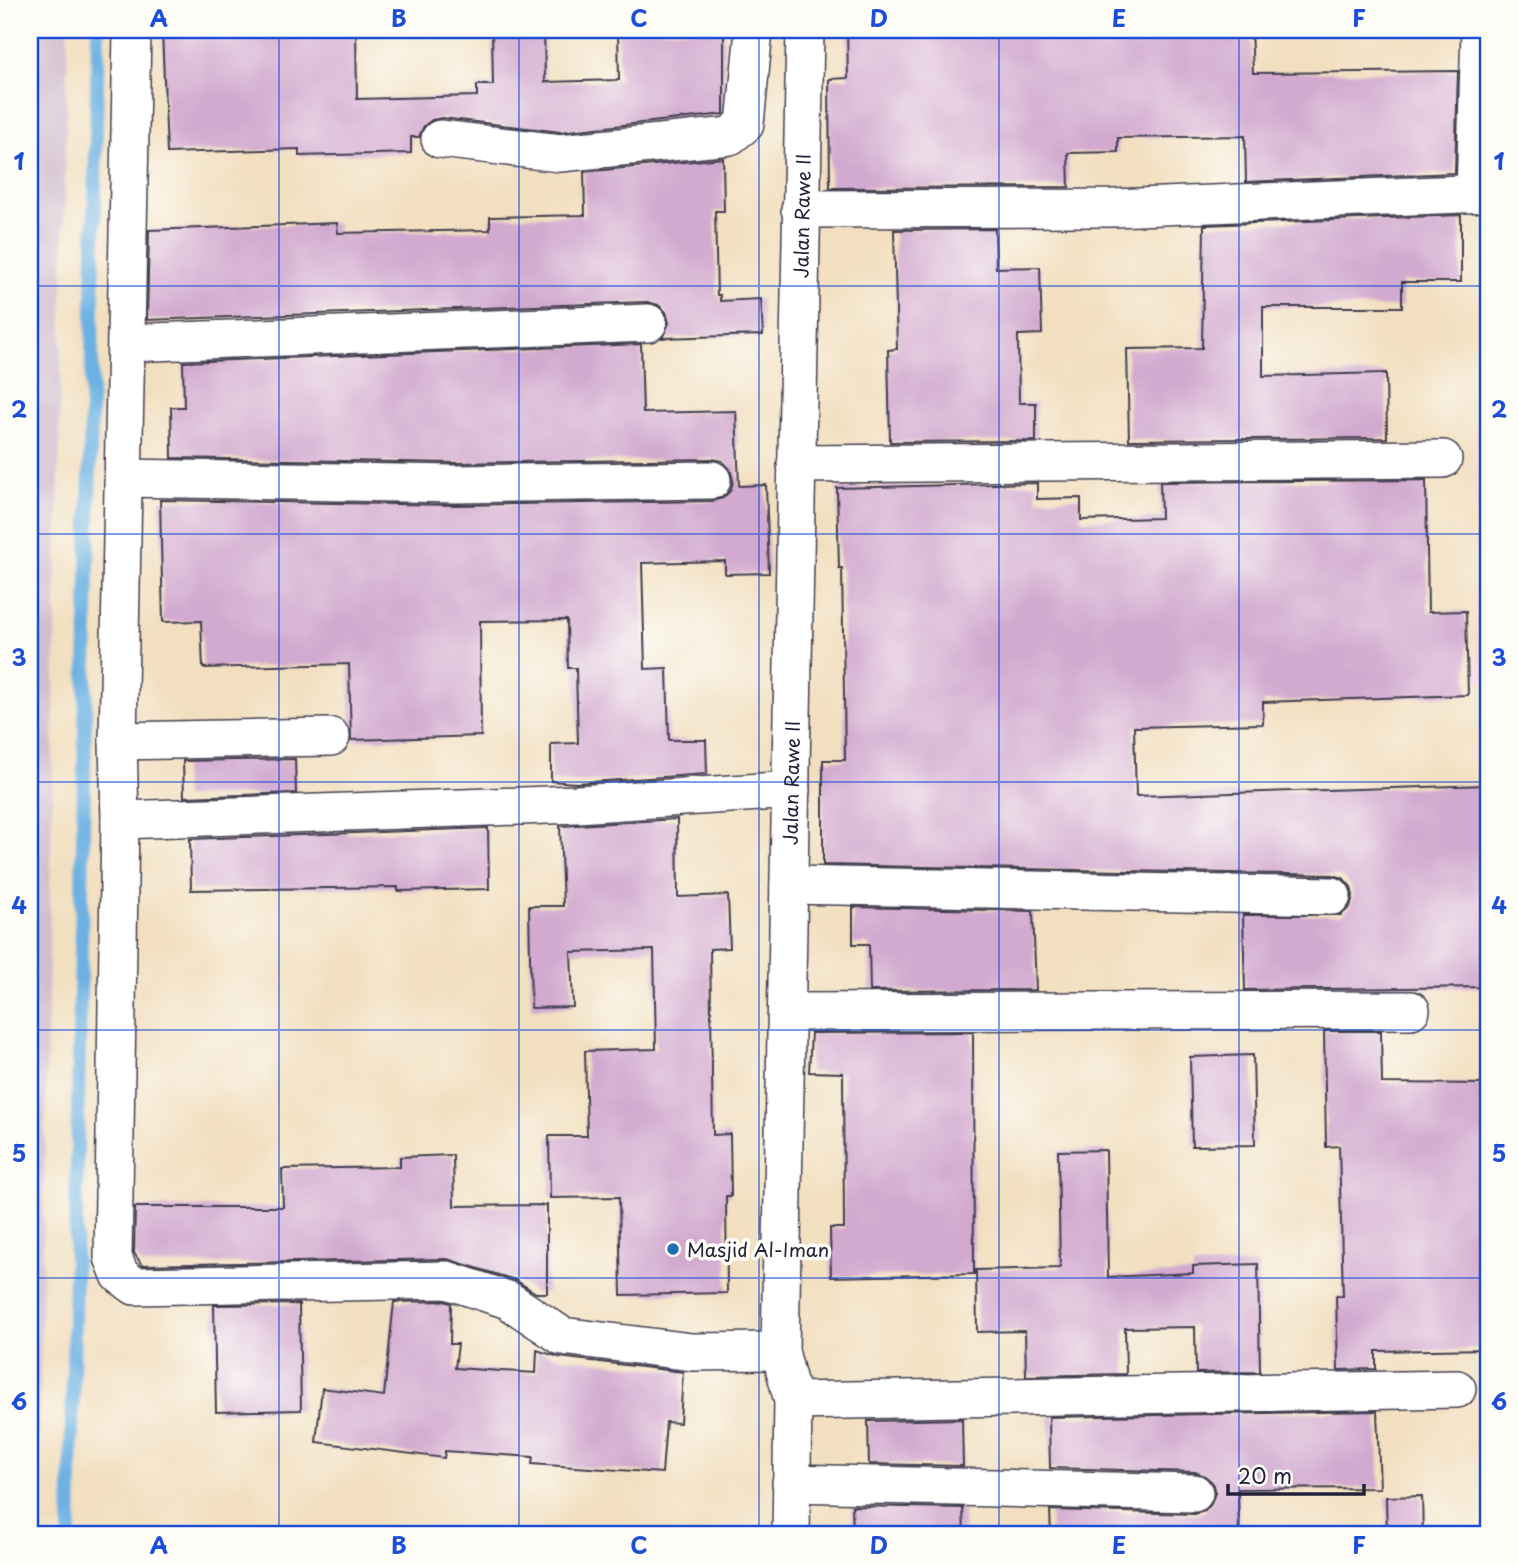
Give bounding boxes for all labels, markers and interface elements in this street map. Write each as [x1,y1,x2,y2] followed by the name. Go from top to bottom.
[150,0,168,35] text: A
[391,0,407,35] text: B
[630,0,648,35] text: C
[870,0,888,35] text: D
[1112,0,1126,35] text: E
[1352,0,1366,35] text: F
[14,143,25,178] text: 1
[1494,143,1505,178] text: 1
[786,153,817,278] street label: Jalan Rawe II
[11,391,27,426] text: 2
[1491,391,1507,426] text: 2
[11,639,27,674] text: 3
[1491,639,1507,674] text: 3
[776,720,806,845] street label: Jalan Rawe II
[11,887,27,922] text: 4
[1491,887,1507,922] text: 4
[12,1135,26,1170] text: 5
[1492,1135,1506,1170] text: 5
[687,1235,829,1263] place label: Masjid Al-Iman
[665,1241,681,1257] marker: Masjid Al-Iman
[11,1383,27,1418] text: 6
[1491,1383,1507,1418] text: 6
[1228,1453,1364,1497] scale bar
[1238,1459,1292,1491] text: 20 m
[150,1527,168,1562] text: A
[391,1527,407,1562] text: B
[630,1527,648,1562] text: C
[870,1527,888,1562] text: D
[1112,1527,1126,1562] text: E
[1352,1527,1366,1562] text: F

